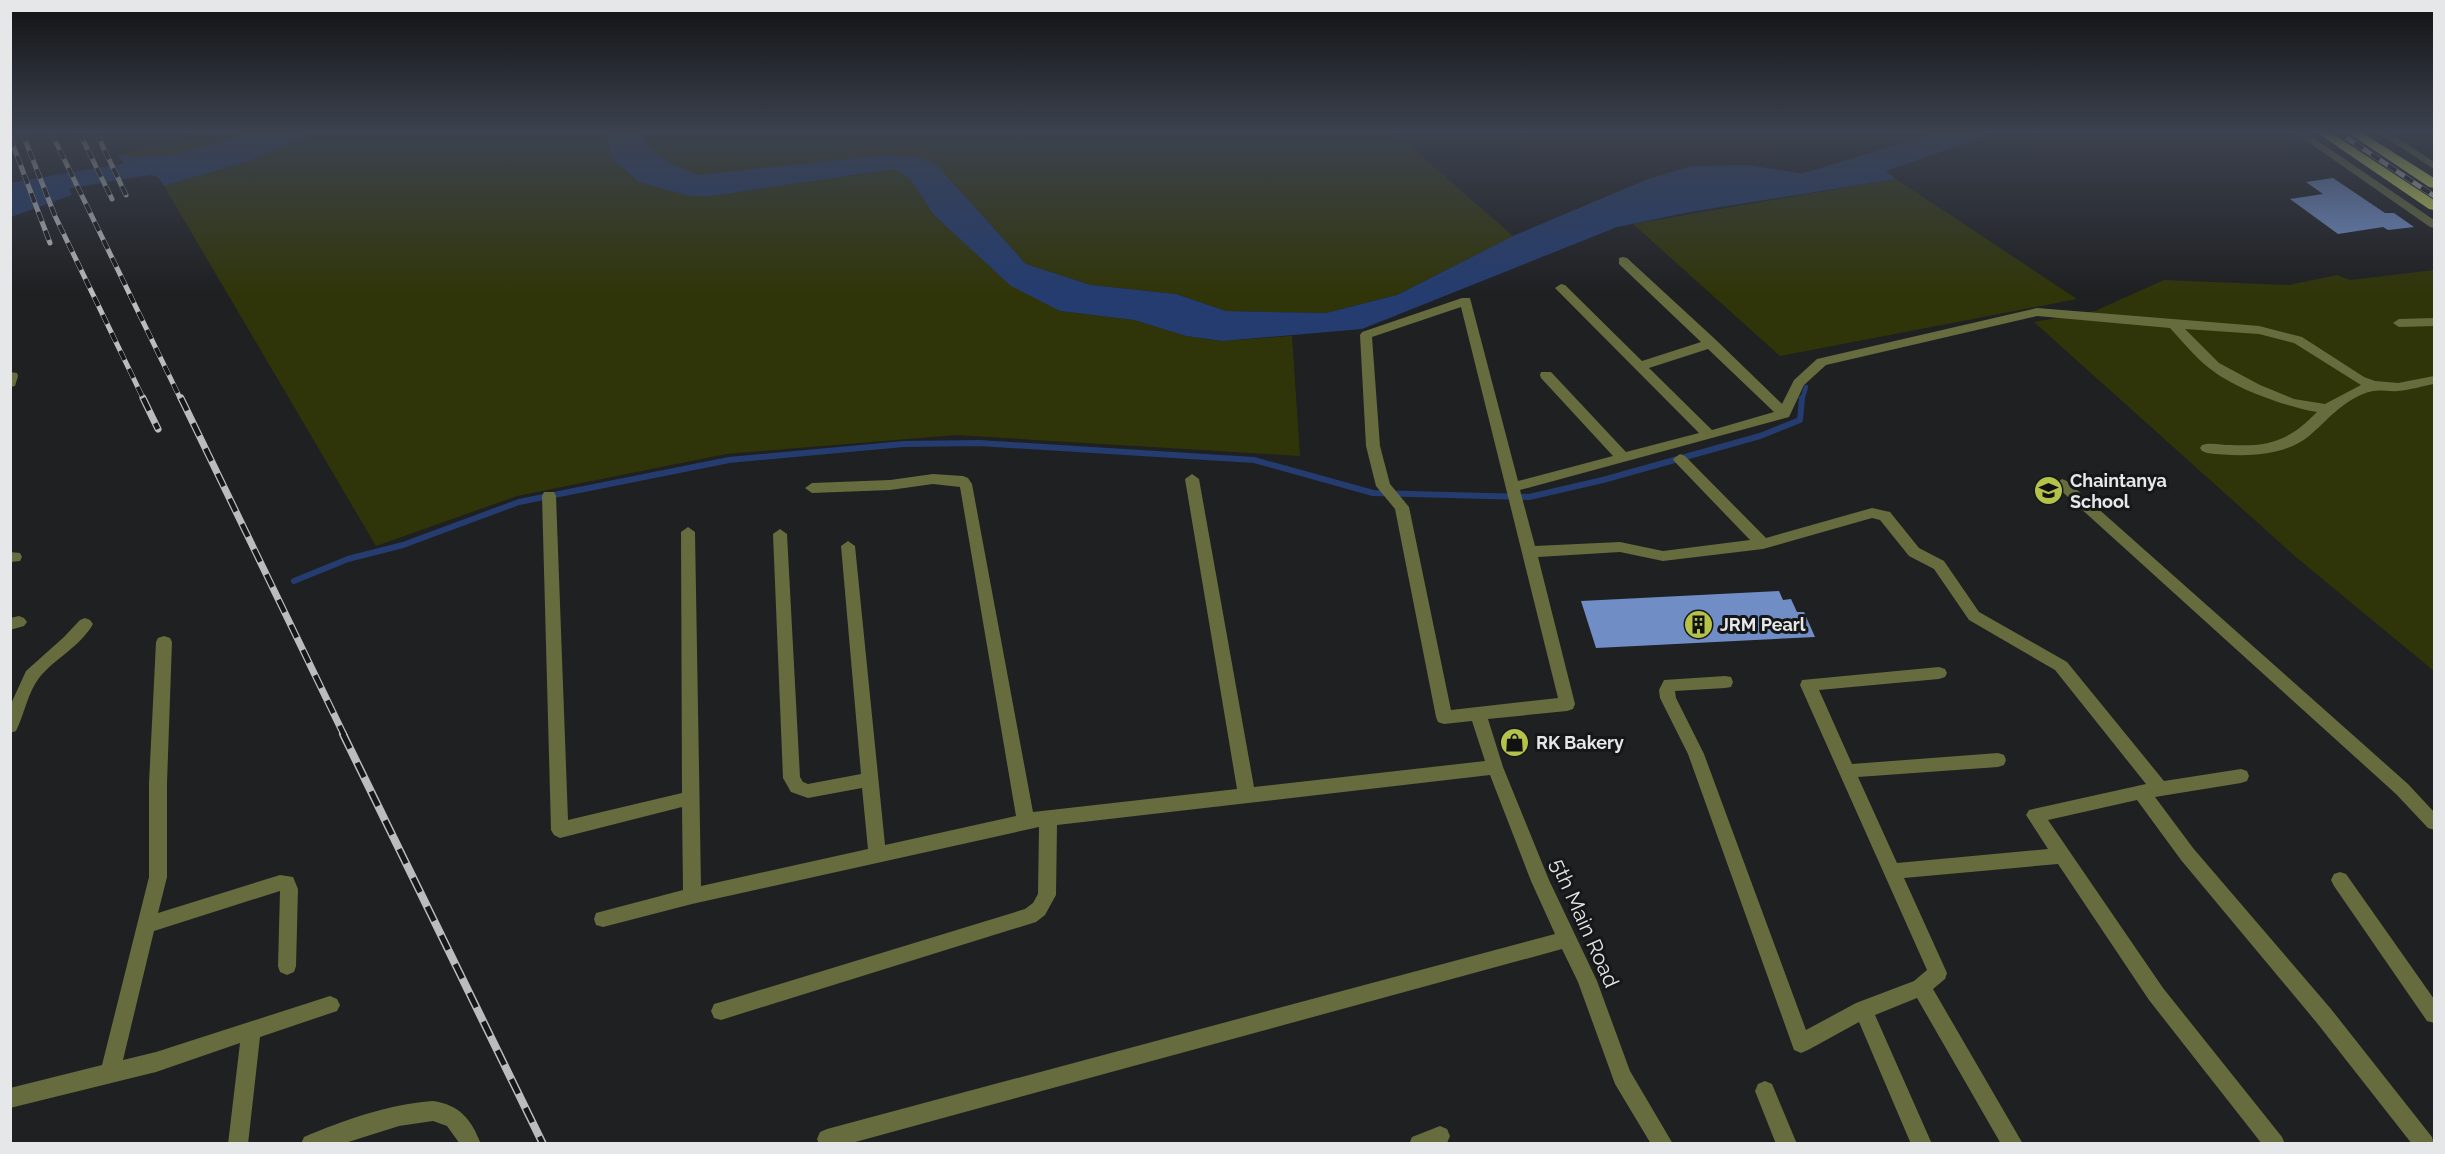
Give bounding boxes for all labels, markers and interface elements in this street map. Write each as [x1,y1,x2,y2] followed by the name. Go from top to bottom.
[2070,470,2167,512] place label: Chaintanya School
[2033,474,2065,506] school or university icon: Chaintanya School
[1683,608,1715,640] building icon: JRM Pearl
[1720,614,1806,635] place label: JRM Pearl
[1499,726,1531,758] shop icon: RK Bakery
[1536,732,1624,753] place label: RK Bakery
[1545,855,1625,991] street label: 5th Main Road

